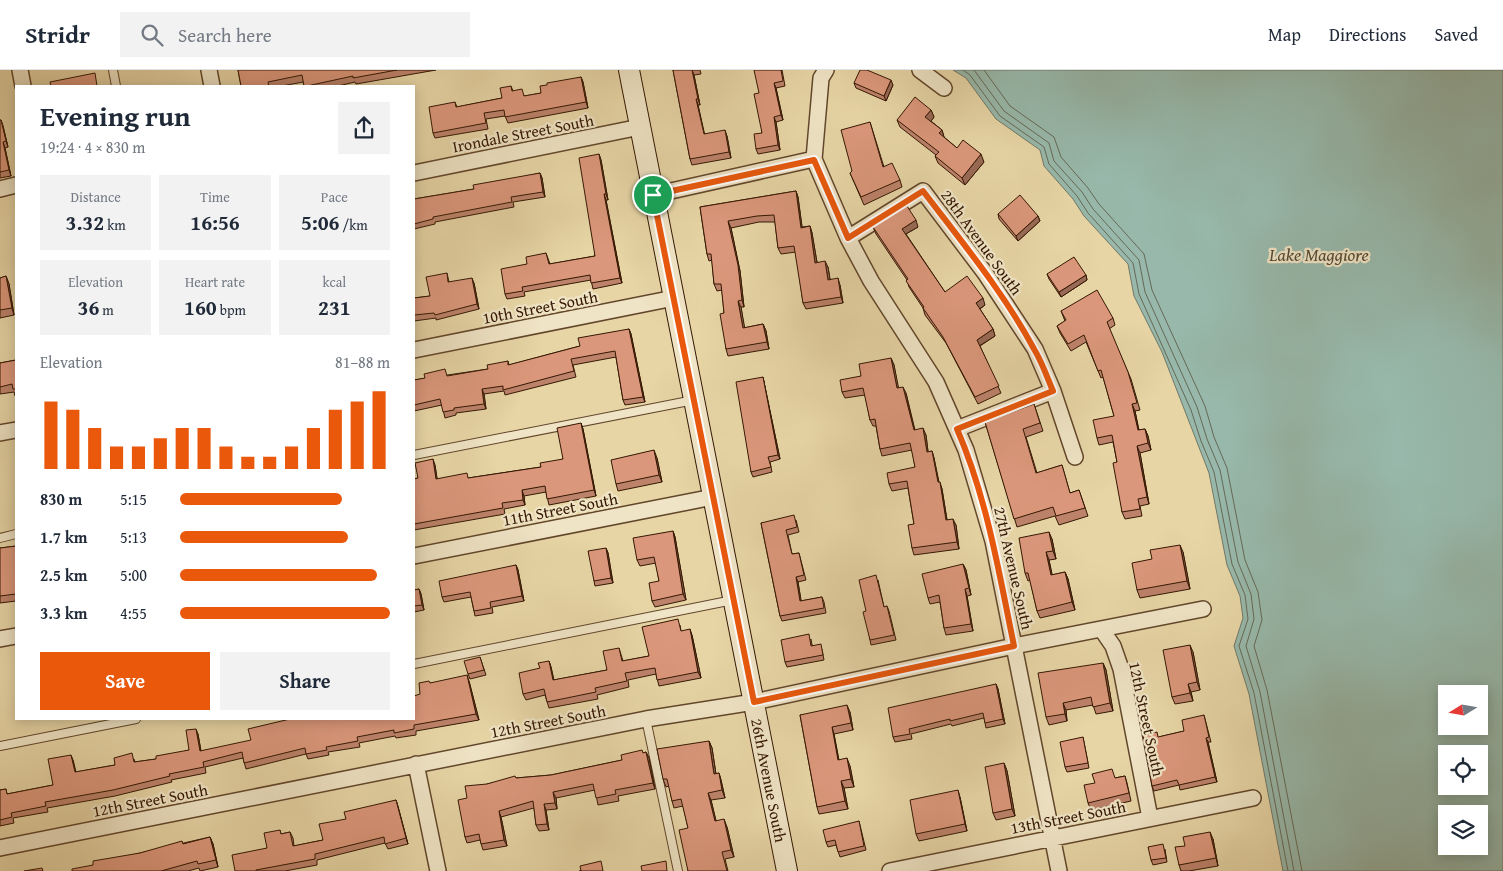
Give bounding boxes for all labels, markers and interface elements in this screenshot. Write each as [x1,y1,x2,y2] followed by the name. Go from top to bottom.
[120,12,470,57] search box
[25,17,90,52] text: Stridr
[138,21,166,49] icon: search
[178,21,272,49] text: Search here
[1268,21,1301,48] text: Map
[1329,21,1406,48] text: Directions
[1434,21,1478,48] text: Saved
[40,95,191,136] text: Evening run
[338,102,390,154] button: share
[450,108,596,158] street label: Irondale Street South
[40,135,145,159] text: 19:24 · 4 × 830 m
[632,174,674,216] pin
[639,181,667,209] icon: arrive
[935,184,1029,300] street label: 28th Avenue South
[71,187,121,207] text: Distance
[200,187,230,207] text: Time
[321,187,348,207] text: Pace
[66,207,104,238] text: 3.32
[190,207,240,238] text: 16:56
[301,207,340,238] text: 5:06
[104,215,126,235] text: km
[340,215,368,235] text: /km
[1268,241,1369,268] water label: Lake Maggiore
[68,272,123,292] text: Elevation
[185,272,245,292] text: Heart rate
[322,272,346,292] text: kcal
[480,284,600,330] street label: 10th Street South
[78,292,99,323] text: 36
[184,292,217,323] text: 160
[318,292,351,323] text: 231
[99,300,114,320] text: m
[217,300,246,320] text: bpm
[40,350,103,374] text: Elevation
[335,350,390,374] text: 81–88 m
[500,486,620,532] street label: 11th Street South
[40,487,82,511] text: 830 m
[120,487,147,511] text: 5:15
[988,504,1040,632] street label: 27th Avenue South
[40,525,87,549] text: 1.7 km
[120,525,147,549] text: 5:13
[40,563,87,587] text: 2.5 km
[120,563,147,587] text: 5:00
[40,601,87,625] text: 3.3 km
[120,601,147,625] text: 4:55
[40,652,210,710] button: Save
[220,652,390,710] button: Share
[1123,659,1171,779] street label: 12th Street South
[1438,685,1488,735] north arrow
[1438,685,1488,855] map controls
[488,698,608,744] street label: 12th Street South
[745,716,793,844] street label: 26th Avenue South
[1438,745,1488,795] button: locate
[90,777,210,823] street label: 12th Street South
[1008,794,1128,840] street label: 13th Street South
[1438,805,1488,855] button: layers

